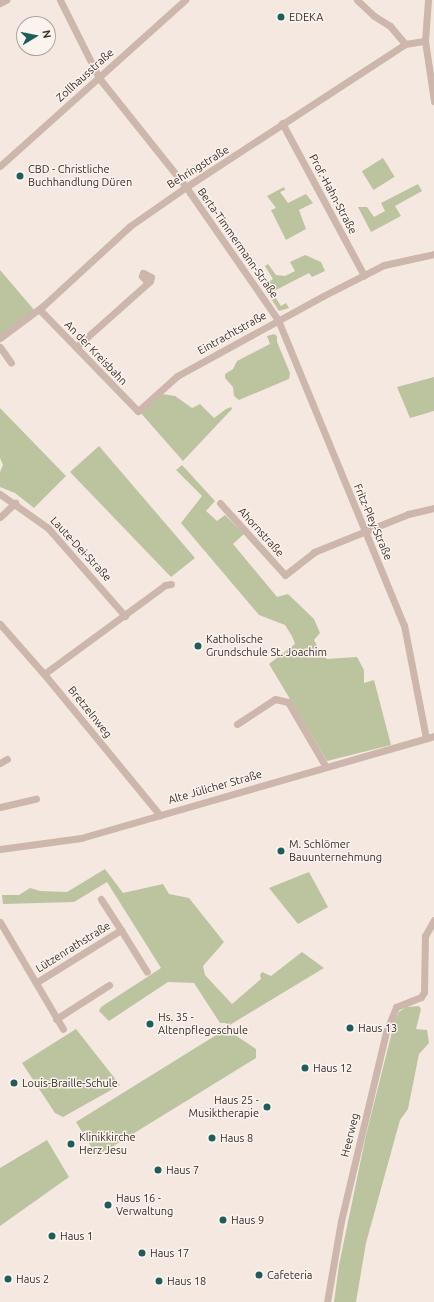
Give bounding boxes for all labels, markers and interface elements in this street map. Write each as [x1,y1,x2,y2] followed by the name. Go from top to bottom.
[289,10,323,24] place label: EDEKA
[276,12,286,22] marker: EDEKA
[16,16,56,56] north arrow
[40,29,53,39] text: N
[53,46,117,104] street label: Zollhausstraße
[165,143,231,191] street label: Behringstraße
[306,152,360,236] street label: Prof.-Hahn-Straße
[28,163,132,189] place label: CBD - Christliche Buchhandlung Düren
[15,171,25,181] marker: CBD - Christliche Buchhandlung Düren
[195,185,281,301] street label: Berta-Timmermann-Straße
[195,309,269,357] street label: Eintrachtstraße
[62,318,130,388] street label: An der Kreisbahn
[351,482,395,562] street label: Fritz-Pley-Straße
[235,505,287,559] street label: Ahornstraße
[48,514,114,584] street label: Laute-Dei-Straße
[206,633,327,659] place label: Katholische Grundschule St. Joachim
[193,641,203,651] marker: Katholische Grundschule St. Joachim
[65,684,115,740] street label: Bretzelnweg
[167,767,263,807] street label: Alte Jülicher Straße
[289,838,382,864] place label: M. Schlömer Bauunternehmung
[276,846,286,856] marker: M. Schlömer Bauunternehmung
[33,919,113,975] street label: Lützenrathstraße
[158,1011,248,1037] place label: Hs. 35 - Altenpflegeschule
[145,1019,155,1029] marker: Hs. 35 - Altenpflegeschule
[358,1021,397,1035] place label: Haus 13
[345,1023,355,1033] marker: Haus 13
[313,1061,352,1075] place label: Haus 12
[300,1063,310,1073] marker: Haus 12
[22,1076,118,1090] place label: Louis-Braille-Schule
[9,1078,19,1088] marker: Louis-Braille-Schule
[189,1094,259,1120] place label: Haus 25 - Musiktherapie
[262,1102,272,1112] marker: Haus 25 - Musiktherapie
[338,1112,362,1158] street label: Heerweg
[79,1131,136,1157] place label: Klinikkirche Herz Jesu
[220,1131,253,1145] place label: Haus 8
[207,1133,217,1143] marker: Haus 8
[66,1139,76,1149] marker: Klinikkirche Herz Jesu
[166,1163,199,1177] place label: Haus 7
[153,1165,163,1175] marker: Haus 7
[116,1192,173,1218] place label: Haus 16 - Verwaltung
[103,1200,113,1210] marker: Haus 16 - Verwaltung
[231,1213,264,1227] place label: Haus 9
[218,1215,228,1225] marker: Haus 9
[60,1229,93,1243] place label: Haus 1
[47,1231,57,1241] marker: Haus 1
[150,1246,189,1260] place label: Haus 17
[137,1248,147,1258] marker: Haus 17
[267,1268,313,1282] place label: Cafeteria
[254,1270,264,1280] marker: Cafeteria
[16,1272,49,1286] place label: Haus 2
[3,1274,13,1284] marker: Haus 2
[167,1274,206,1288] place label: Haus 18
[154,1276,164,1286] marker: Haus 18

